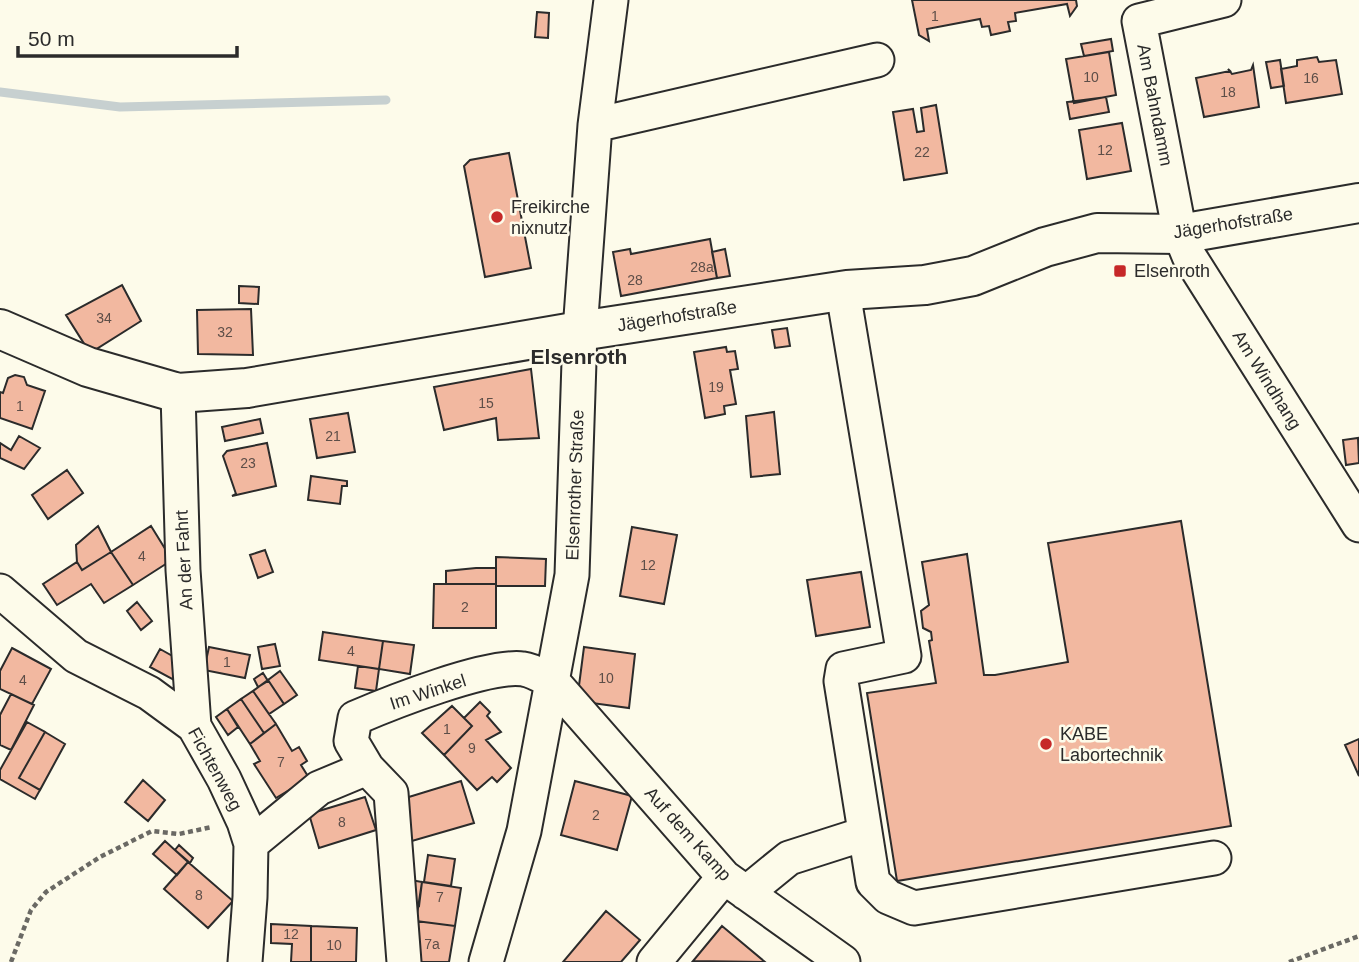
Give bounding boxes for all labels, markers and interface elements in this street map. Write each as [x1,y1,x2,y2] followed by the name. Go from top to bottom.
[931,8,939,24] house number: 1
[18,14,236,58] scale bar
[28,27,75,50] text: 50 m
[1133,42,1177,168] street label: Am Bahndamm
[1083,69,1099,85] house number: 10
[1303,70,1319,86] house number: 16
[1220,84,1236,100] house number: 18
[1097,142,1113,158] house number: 12
[914,144,930,160] house number: 22
[511,197,590,238] place label: Freikirche nixnutz
[1172,204,1294,242] street label: Jägerhofstraße
[489,209,505,225] marker: Freikirche nixnutz
[690,259,714,275] house number: 28a
[1134,261,1210,281] place label: Elsenroth
[1112,263,1128,279] marker: Elsenroth
[627,272,643,288] house number: 28
[616,297,738,335] street label: Jägerhofstraße
[96,310,112,326] house number: 34
[217,324,233,340] house number: 32
[1229,327,1305,433] street label: Am Windhang
[531,345,627,368] district label: Elsenroth
[708,379,724,395] house number: 19
[478,395,494,411] house number: 15
[16,398,24,414] house number: 1
[562,409,588,561] street label: Elsenrother Straße
[325,428,341,444] house number: 21
[240,455,256,471] house number: 23
[171,510,197,610] street label: An der Fahrt
[138,548,146,564] house number: 4
[640,557,656,573] house number: 12
[461,599,469,615] house number: 2
[347,643,355,659] house number: 4
[223,654,231,670] house number: 1
[387,670,469,714] street label: Im Winkel
[598,670,614,686] house number: 10
[19,672,27,688] house number: 4
[443,721,451,737] house number: 1
[184,724,246,814] street label: Fichtenweg
[1060,724,1164,765] place label: KABE Labortechnik
[1038,736,1054,752] marker: KABE Labortechnik
[468,740,476,756] house number: 9
[277,754,285,770] house number: 7
[641,783,735,885] street label: Auf dem Kamp
[592,807,600,823] house number: 2
[338,814,346,830] house number: 8
[195,887,203,903] house number: 8
[436,889,444,905] house number: 7
[283,926,299,942] house number: 12
[424,936,440,952] house number: 7a
[326,937,342,953] house number: 10

